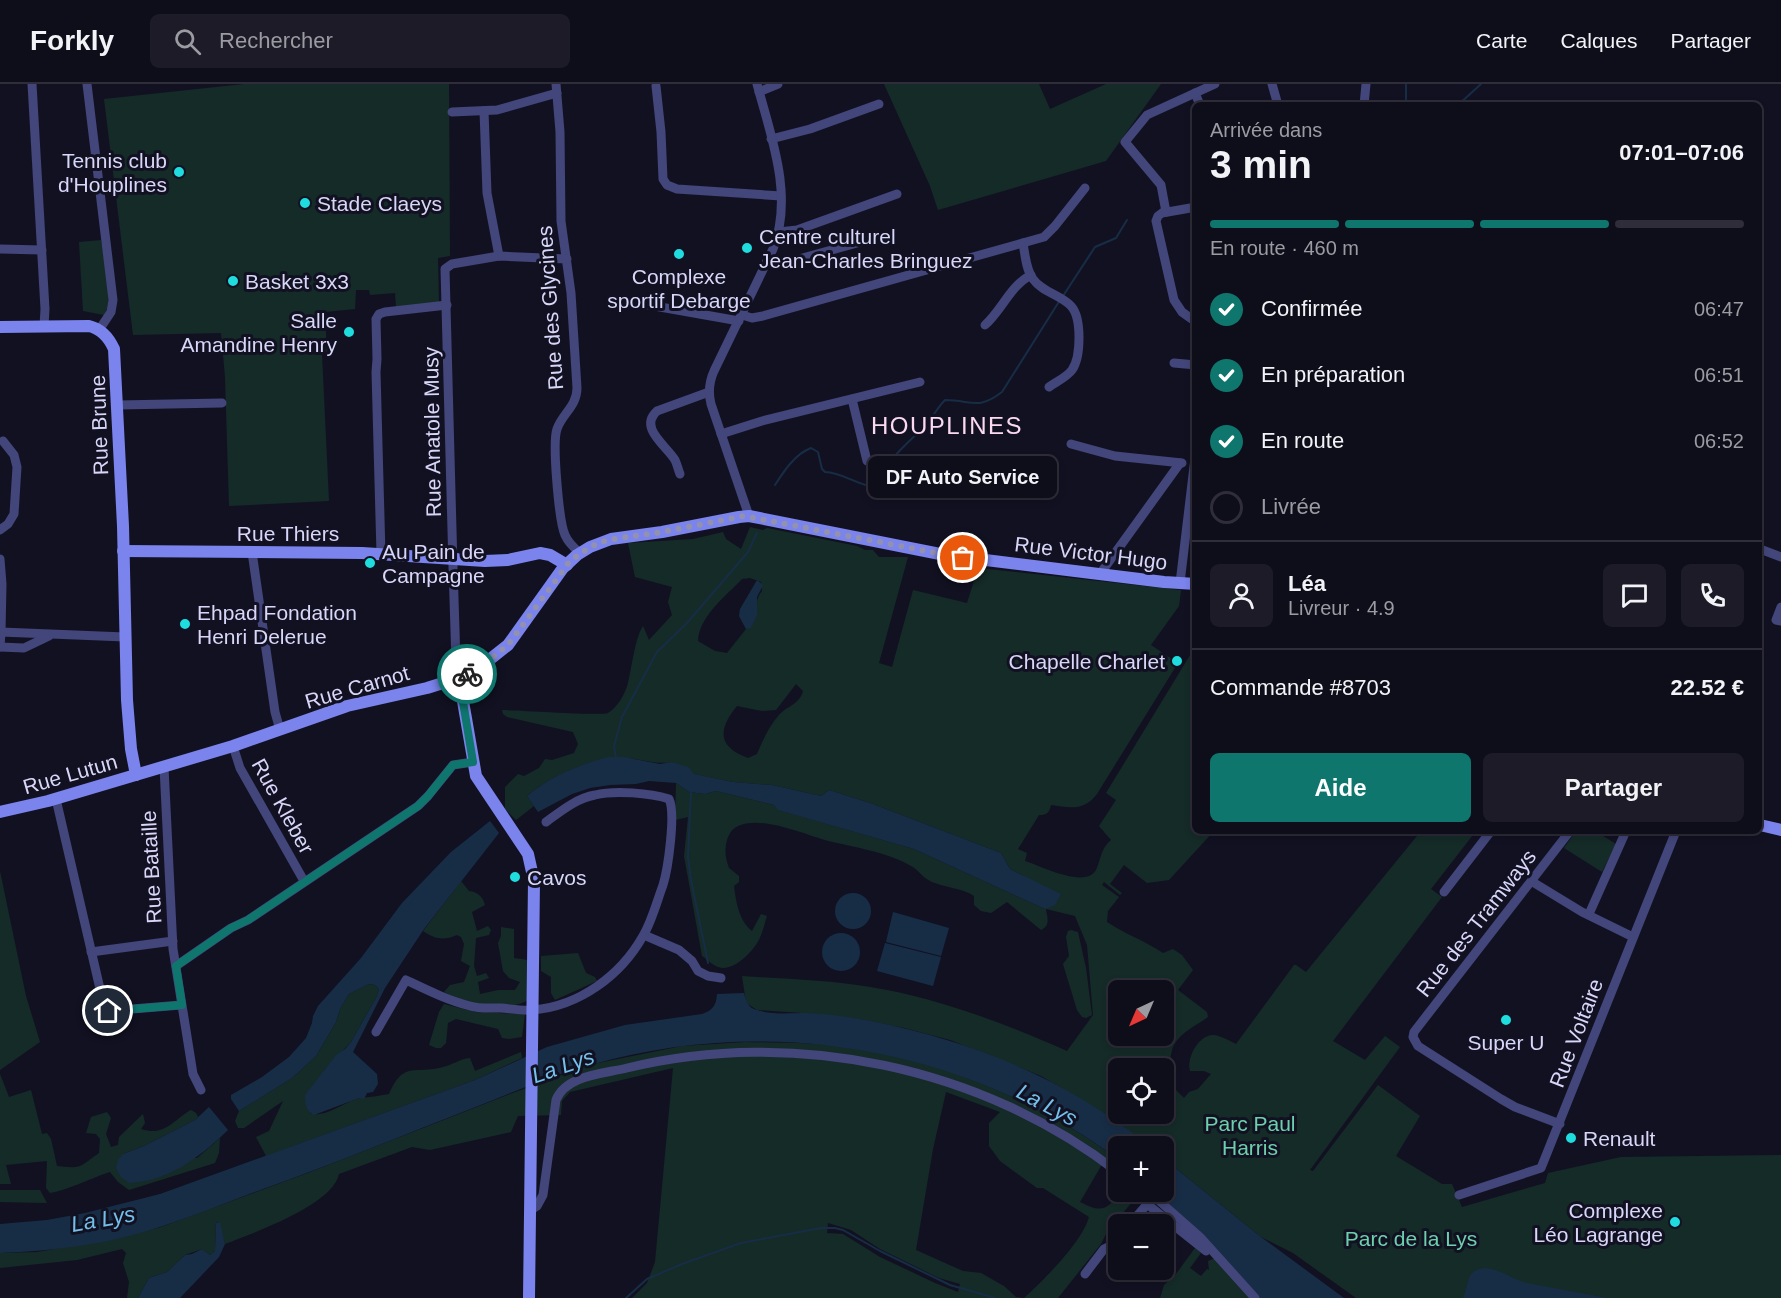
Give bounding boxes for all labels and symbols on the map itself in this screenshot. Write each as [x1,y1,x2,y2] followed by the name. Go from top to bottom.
[58,149,167,196] place label: Tennis club d'Houplines
[172,165,186,179] marker: Tennis club d'Houplines
[317,192,442,215] place label: Stade Claeys
[298,196,312,210] marker: Stade Claeys
[533,225,567,391] street label: Rue des Glycines
[759,225,973,272] place label: Centre culturel Jean-Charles Bringuez
[740,241,754,255] marker: Centre culturel Jean-Charles Bringuez
[672,247,686,261] marker: Complexe sportif Debarge
[607,265,751,312] place label: Complexe sportif Debarge
[245,270,349,293] place label: Basket 3x3
[226,274,240,288] marker: Basket 3x3
[181,309,337,356] place label: Salle Amandine Henry
[342,325,356,339] marker: Salle Amandine Henry
[419,346,445,517] street label: Rue Anatole Musy
[86,374,112,476] street label: Rue Brune
[871,412,1023,439] district label: HOUPLINES
[868,456,1058,498] callout: DF Auto Service
[237,522,339,545] street label: Rue Thiers
[937,532,988,583] pin
[1013,532,1169,574] street label: Rue Victor Hugo
[382,540,485,587] place label: Au Pain de Campagne
[363,556,377,570] marker: Au Pain de Campagne
[197,601,357,648] place label: Ehpad Fondation Henri Delerue
[178,617,192,631] marker: Ehpad Fondation Henri Delerue
[437,644,497,704] courier
[1009,650,1165,673] place label: Chapelle Charlet
[1170,654,1184,668] marker: Chapelle Charlet
[302,661,412,713] street label: Rue Carnot
[20,750,120,798] street label: Rue Lutun
[247,754,319,858] street label: Rue Kleber
[137,810,165,924] street label: Rue Bataille
[1412,845,1540,1001] street label: Rue des Tramways
[527,866,587,889] place label: Cavos
[508,870,522,884] marker: Cavos
[1545,975,1607,1091] street label: Rue Voltaire
[1108,980,1174,1046] north arrow
[82,985,133,1036] pin
[1499,1013,1513,1027] marker: Super U
[1467,1031,1545,1054] place label: Super U
[528,1044,598,1088] water label: La Lys
[1013,1079,1081,1131] water label: La Lys
[1204,1112,1296,1159] park label: Parc Paul Harris
[1583,1127,1656,1150] place label: Renault
[1564,1131,1578,1145] marker: Renault
[1533,1199,1663,1246] place label: Complexe Léo Lagrange
[69,1201,137,1237] water label: La Lys
[1668,1215,1682,1229] marker: Complexe Léo Lagrange
[1345,1227,1477,1250] park label: Parc de la Lys

